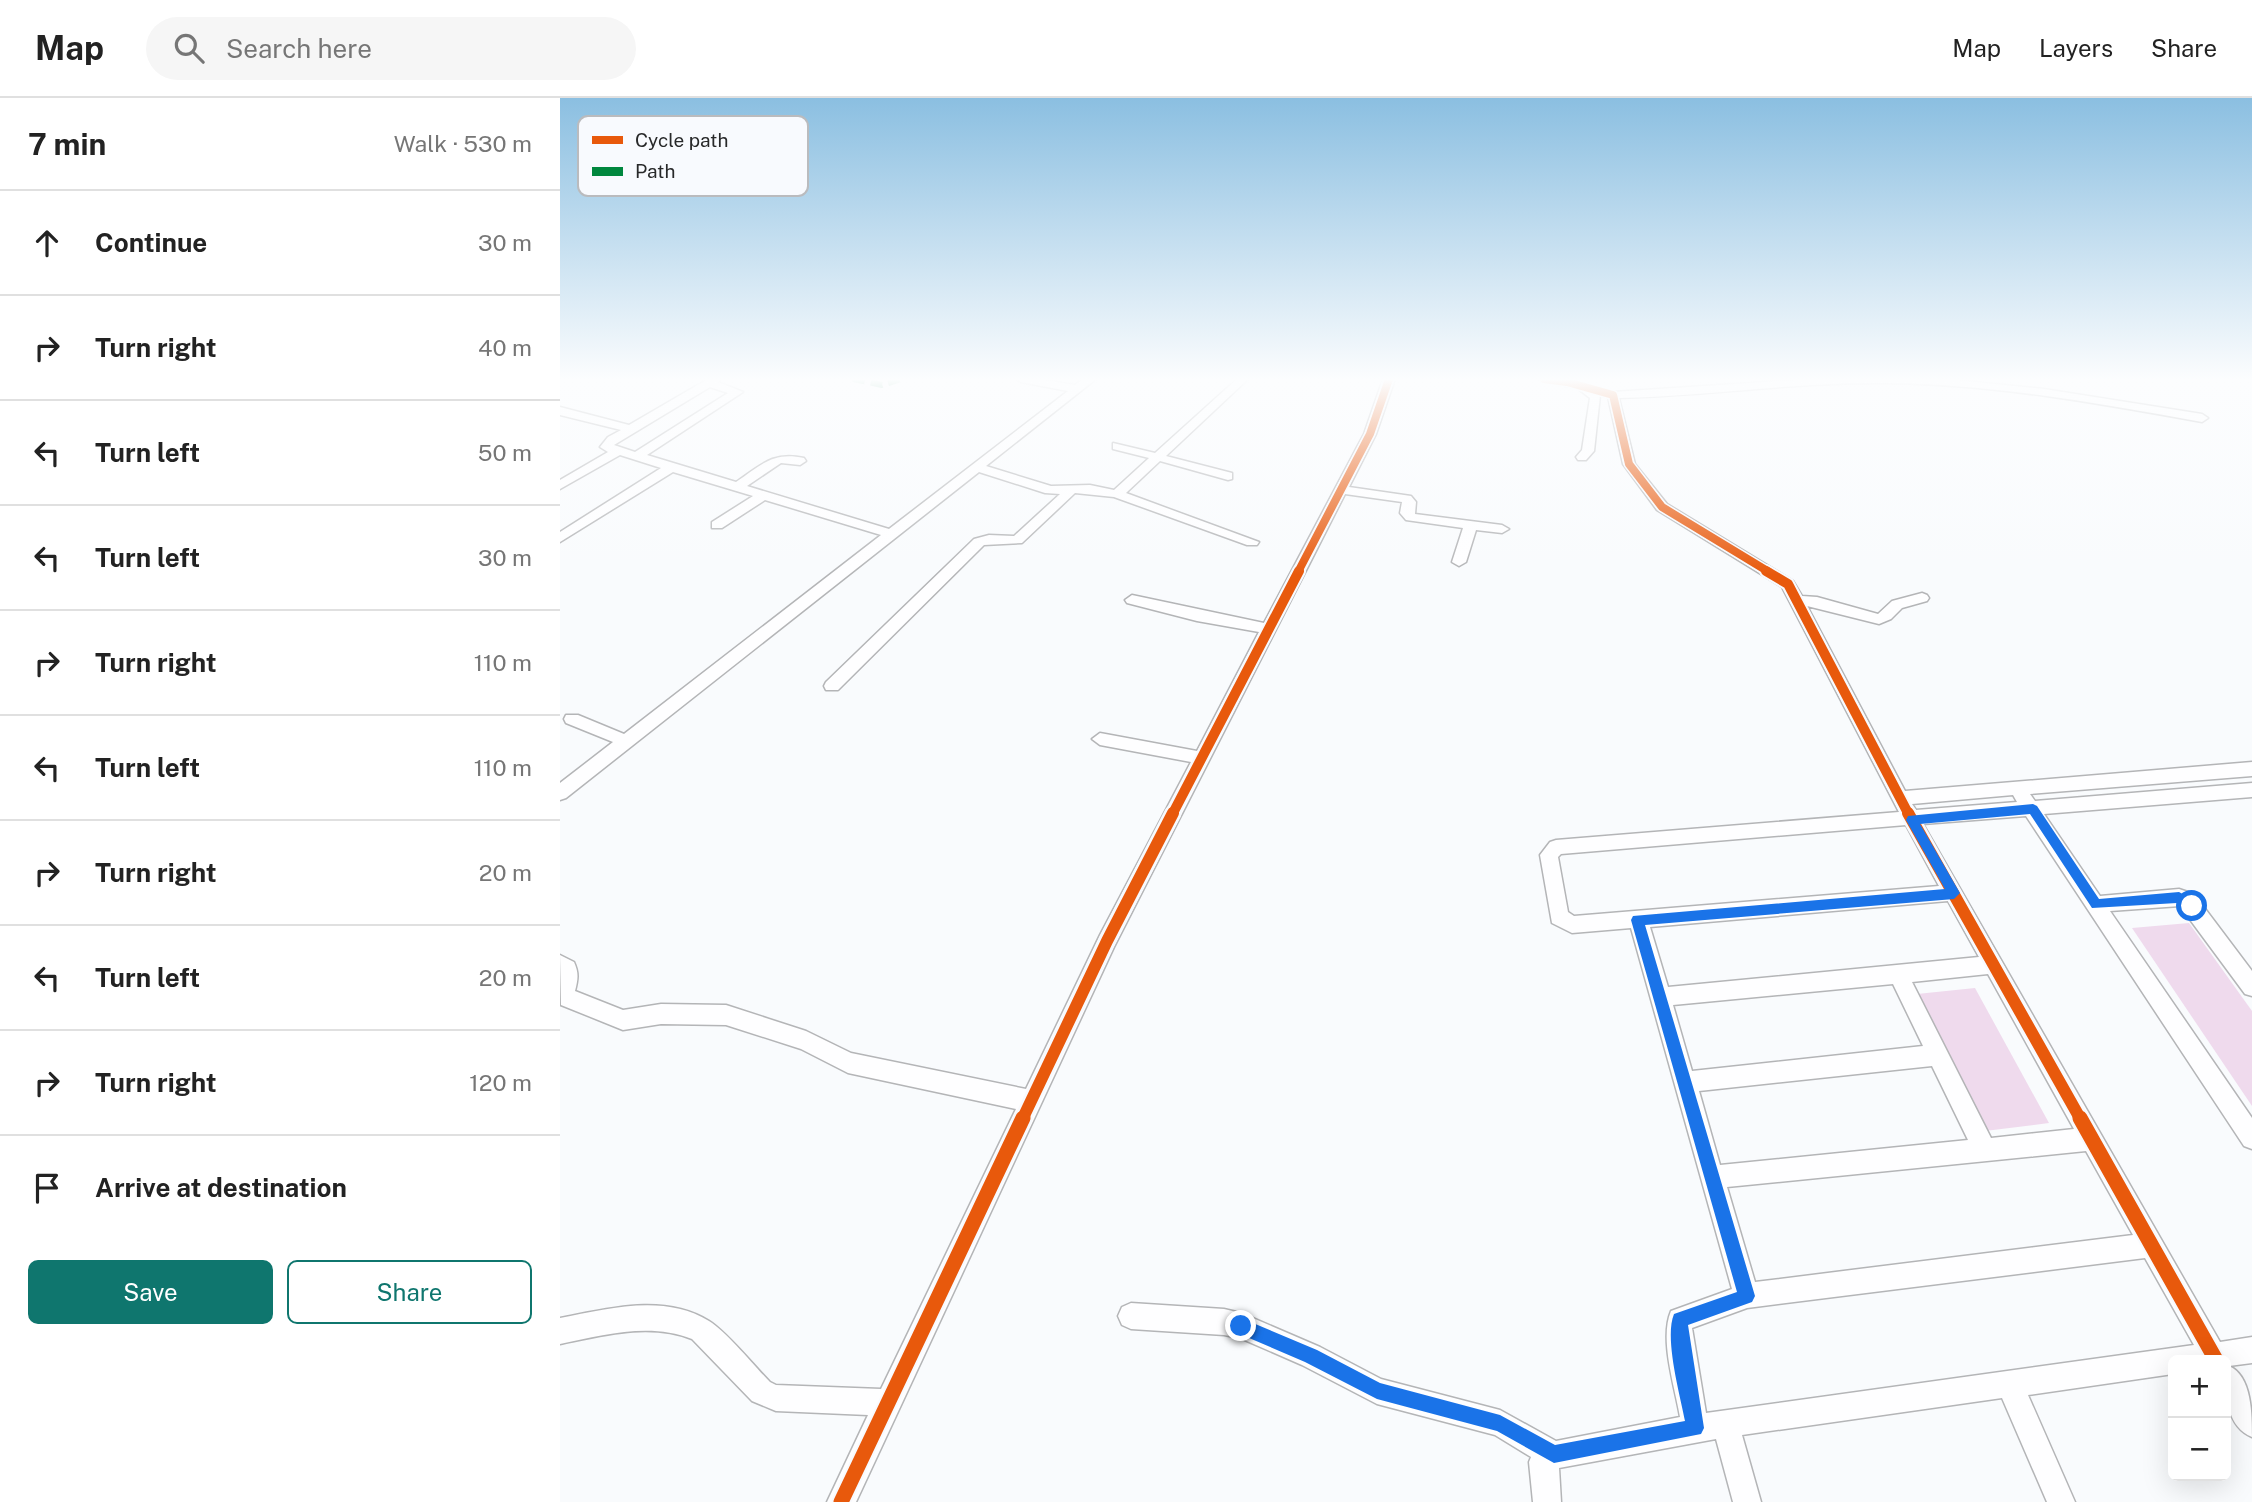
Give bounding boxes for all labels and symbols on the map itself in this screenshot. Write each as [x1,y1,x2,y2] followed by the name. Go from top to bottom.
[578,116,808,196] legend
[635,129,728,151] text: Cycle path
[635,160,675,182] text: Path
[2176,890,2207,921] route start
[1225,1310,1256,1341] route end

